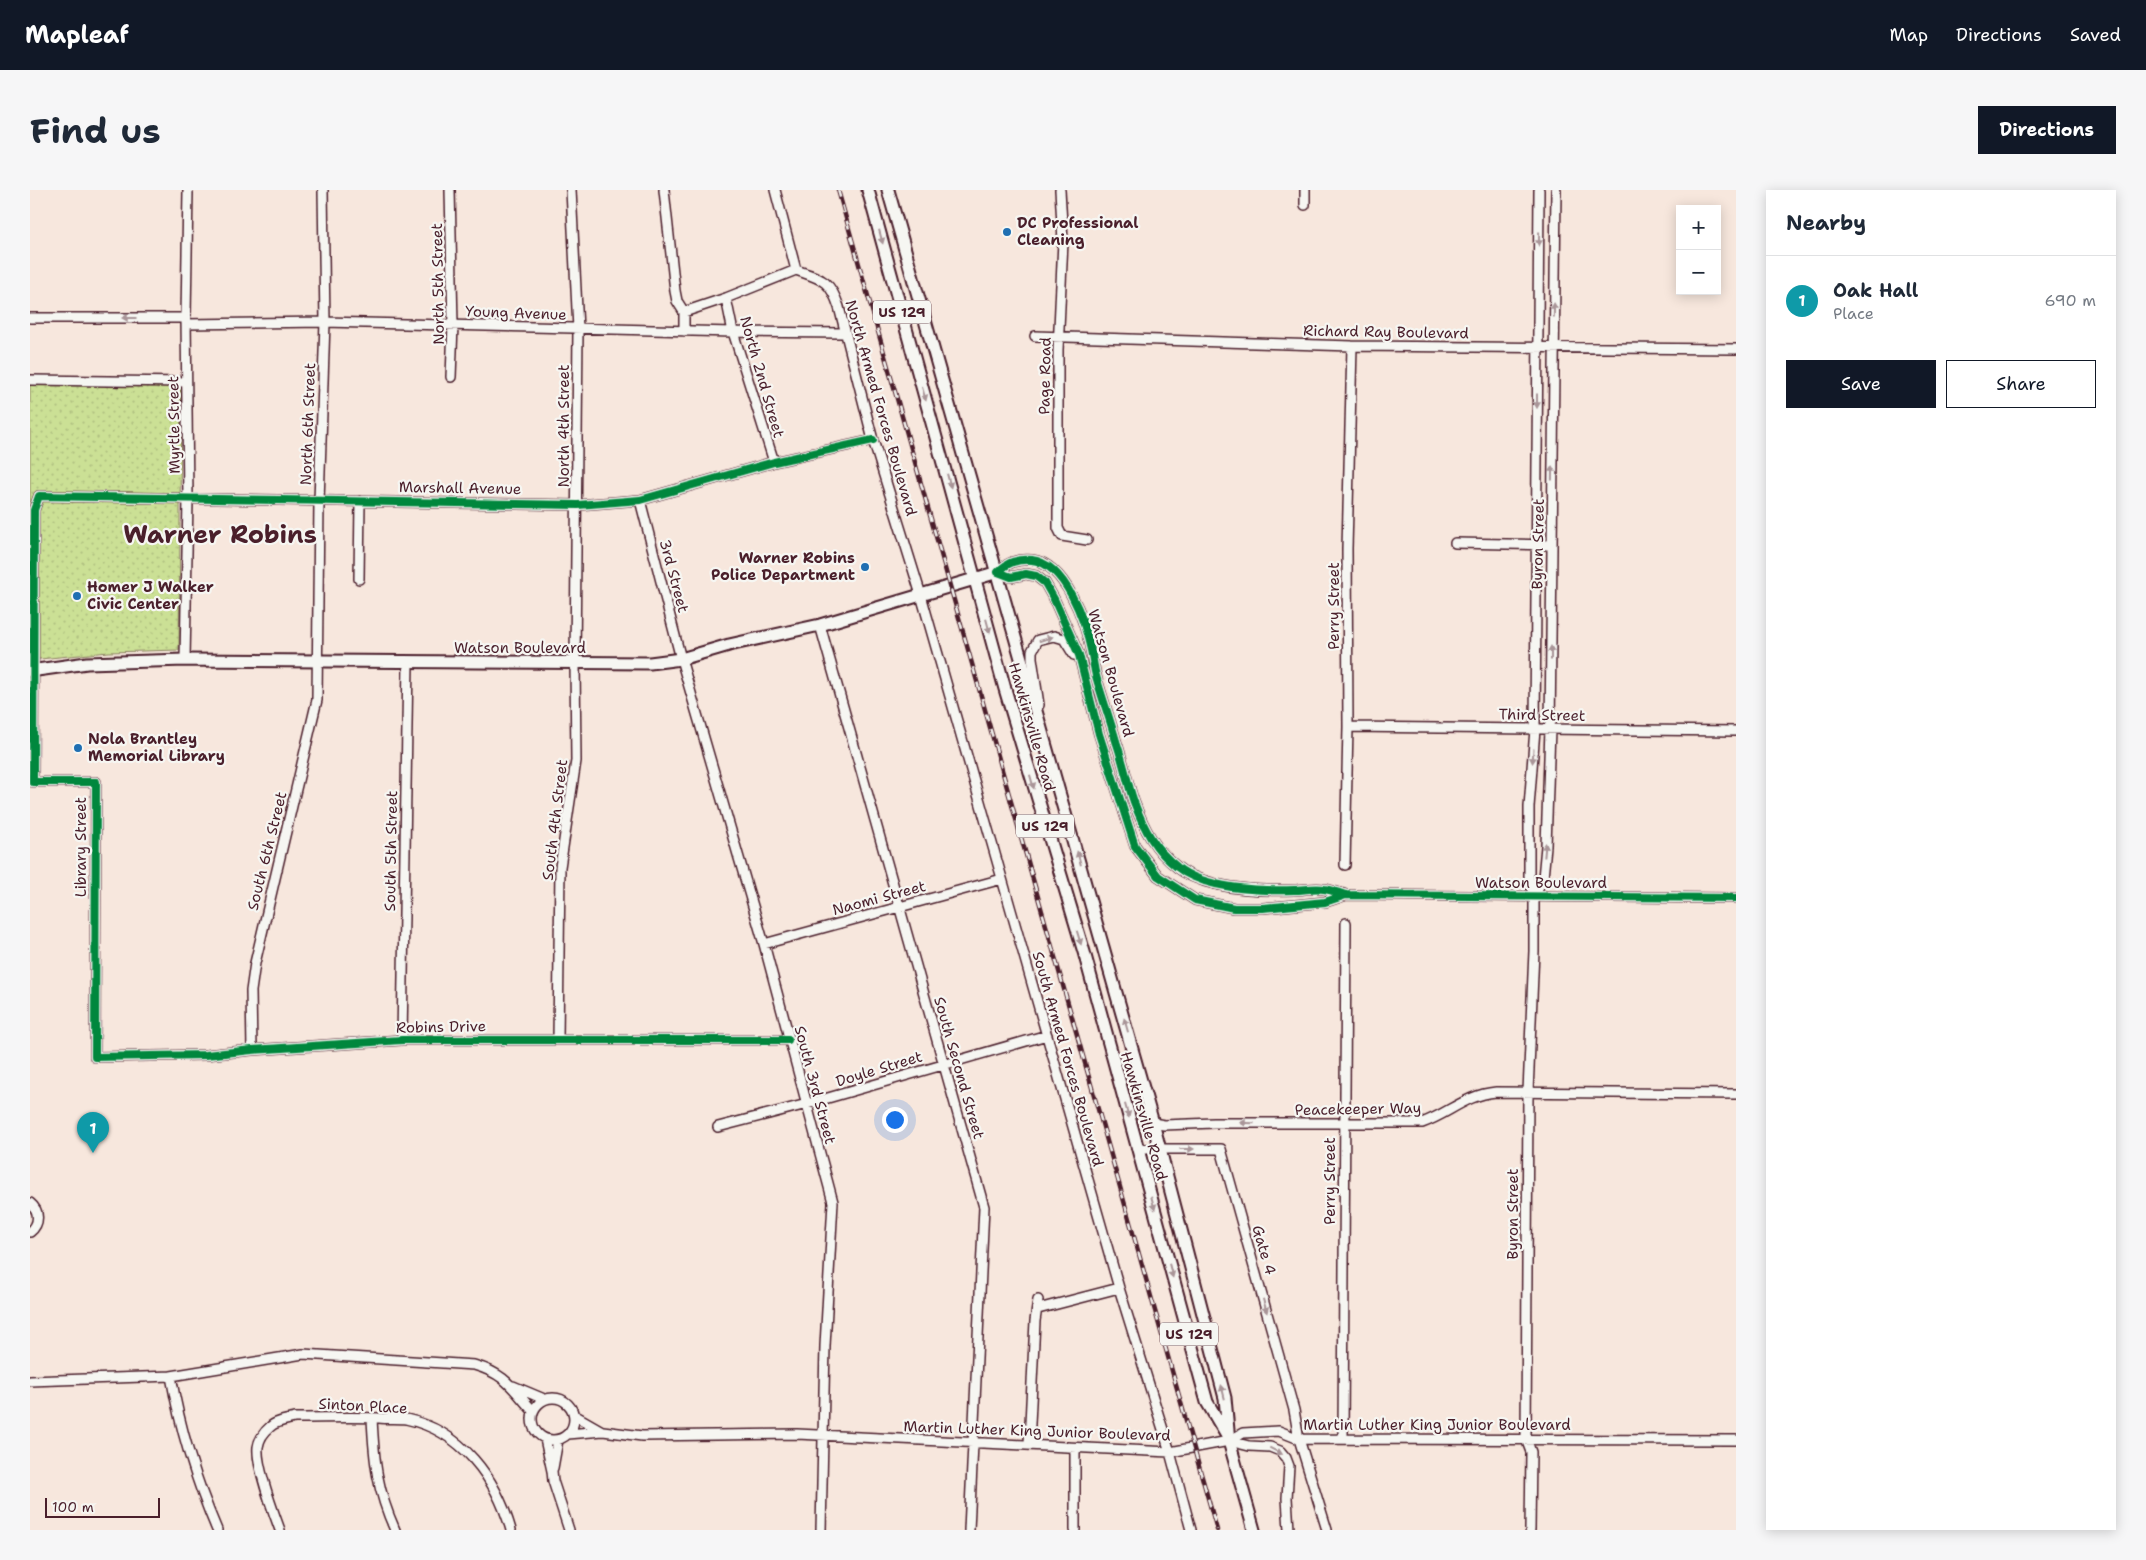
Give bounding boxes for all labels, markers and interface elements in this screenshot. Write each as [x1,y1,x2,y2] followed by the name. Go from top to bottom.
[25,19,129,51] text: Mapleaf
[1890,23,1928,47] text: Map
[1956,23,2042,47] text: Directions
[2070,23,2121,47] text: Saved
[1978,106,2116,154] button: Directions
[30,107,161,154] text: Find us
[1676,205,1721,295] map controls
[1676,205,1721,250] button: +
[1786,209,1866,237] text: Nearby
[1017,213,1138,250] place label: DC Professional Cleaning
[427,223,449,345] street label: North 5th Street
[1001,226,1013,238] marker: DC Professional Cleaning
[877,229,885,245] one-way arrow
[1535,231,1543,247] one-way arrow
[1676,250,1721,295] button: −
[1833,278,1918,303] text: Oak Hall
[1798,290,1806,311] text: 1
[2045,290,2096,311] text: 690 m
[841,298,922,519] street label: North Armed Forces Boulevard
[873,300,931,324] road number: US 129
[465,301,567,325] street label: Young Avenue
[1550,302,1558,318] one-way arrow
[1833,303,1874,324] text: Place
[121,314,137,322] one-way arrow
[735,314,789,440] street label: North 2nd Street
[1303,321,1470,343] street label: Richard Ray Boulevard
[1034,337,1056,415] street label: Page Road
[1786,360,1936,408] button: Save
[1946,360,2096,408] button: Share
[296,362,320,486] street label: North 6th Street
[554,365,574,487] street label: North 4th Street
[163,376,185,474] street label: Myrtle Street
[921,386,929,401] one-way arrow
[1533,393,1541,409] one-way arrow
[1548,465,1556,481] one-way arrow
[945,474,953,489] one-way arrow
[399,477,521,499] street label: Marshall Avenue
[1527,498,1549,590] street label: Byron Street
[123,517,317,551] district label: Warner Robins
[655,537,693,615] street label: 3rd Street
[711,548,855,585] place label: Warner Robins Police Department
[859,561,871,573] marker: Warner Robins Police Department
[1324,562,1344,650] street label: Perry Street
[87,577,214,614] place label: Homer J Walker Civic Center
[71,590,83,602] marker: Homer J Walker Civic Center
[1083,607,1139,740] street label: Watson Boulevard
[984,618,992,633] one-way arrow
[1039,634,1054,642] one-way arrow
[454,638,587,658] street label: Watson Boulevard
[1547,645,1555,661] one-way arrow
[1004,660,1060,794] street label: Hawkinsville Road
[1498,704,1586,726] street label: Third Street
[88,729,225,766] place label: Nola Brantley Memorial Library
[72,742,84,754] marker: Nola Brantley Memorial Library
[1528,748,1536,764] one-way arrow
[538,758,572,882] street label: South 4th Street
[1028,775,1036,790] one-way arrow
[243,790,291,912] street label: South 6th Street
[380,790,402,912] street label: South 5th Street
[71,797,91,897] street label: Library Street
[1016,814,1074,838] road number: US 129
[1542,842,1550,858] one-way arrow
[1074,851,1082,866] one-way arrow
[1475,873,1608,893] street label: Watson Boulevard
[830,876,928,920] street label: Naomi Street
[1076,930,1084,945] one-way arrow
[1028,949,1108,1169] street label: South Armed Forces Boulevard
[929,994,989,1142] street label: South Second Street
[396,1016,486,1038] street label: Robins Drive
[1121,1018,1129,1033] one-way arrow
[790,1024,840,1146] street label: South 3rd Street
[833,1046,925,1092] street label: Doyle Street
[1116,1049,1172,1183] street label: Hawkinsville Road
[1295,1098,1421,1120] street label: Peacekeeper Way
[1124,1104,1132,1119] one-way arrow
[882,1107,908,1133] your location
[77,1112,109,1153] pin: 1
[1239,1119,1255,1127] one-way arrow
[1320,1137,1340,1225] street label: Perry Street
[1179,1145,1195,1153] one-way arrow
[1503,1169,1523,1259] street label: Byron Street
[1149,1196,1157,1211] one-way arrow
[1247,1223,1281,1277] street label: Gate 4
[1168,1263,1176,1278] one-way arrow
[1261,1298,1269,1314] one-way arrow
[1160,1322,1218,1346] road number: US 129
[1219,1385,1227,1400] one-way arrow
[318,1394,408,1418] street label: Sinton Place
[1303,1415,1571,1435] street label: Martin Luther King Junior Boulevard
[903,1416,1171,1446] street label: Martin Luther King Junior Boulevard
[1268,1447,1283,1455] one-way arrow
[45,1495,160,1518] scale bar
[52,1498,94,1516] text: 100 m

